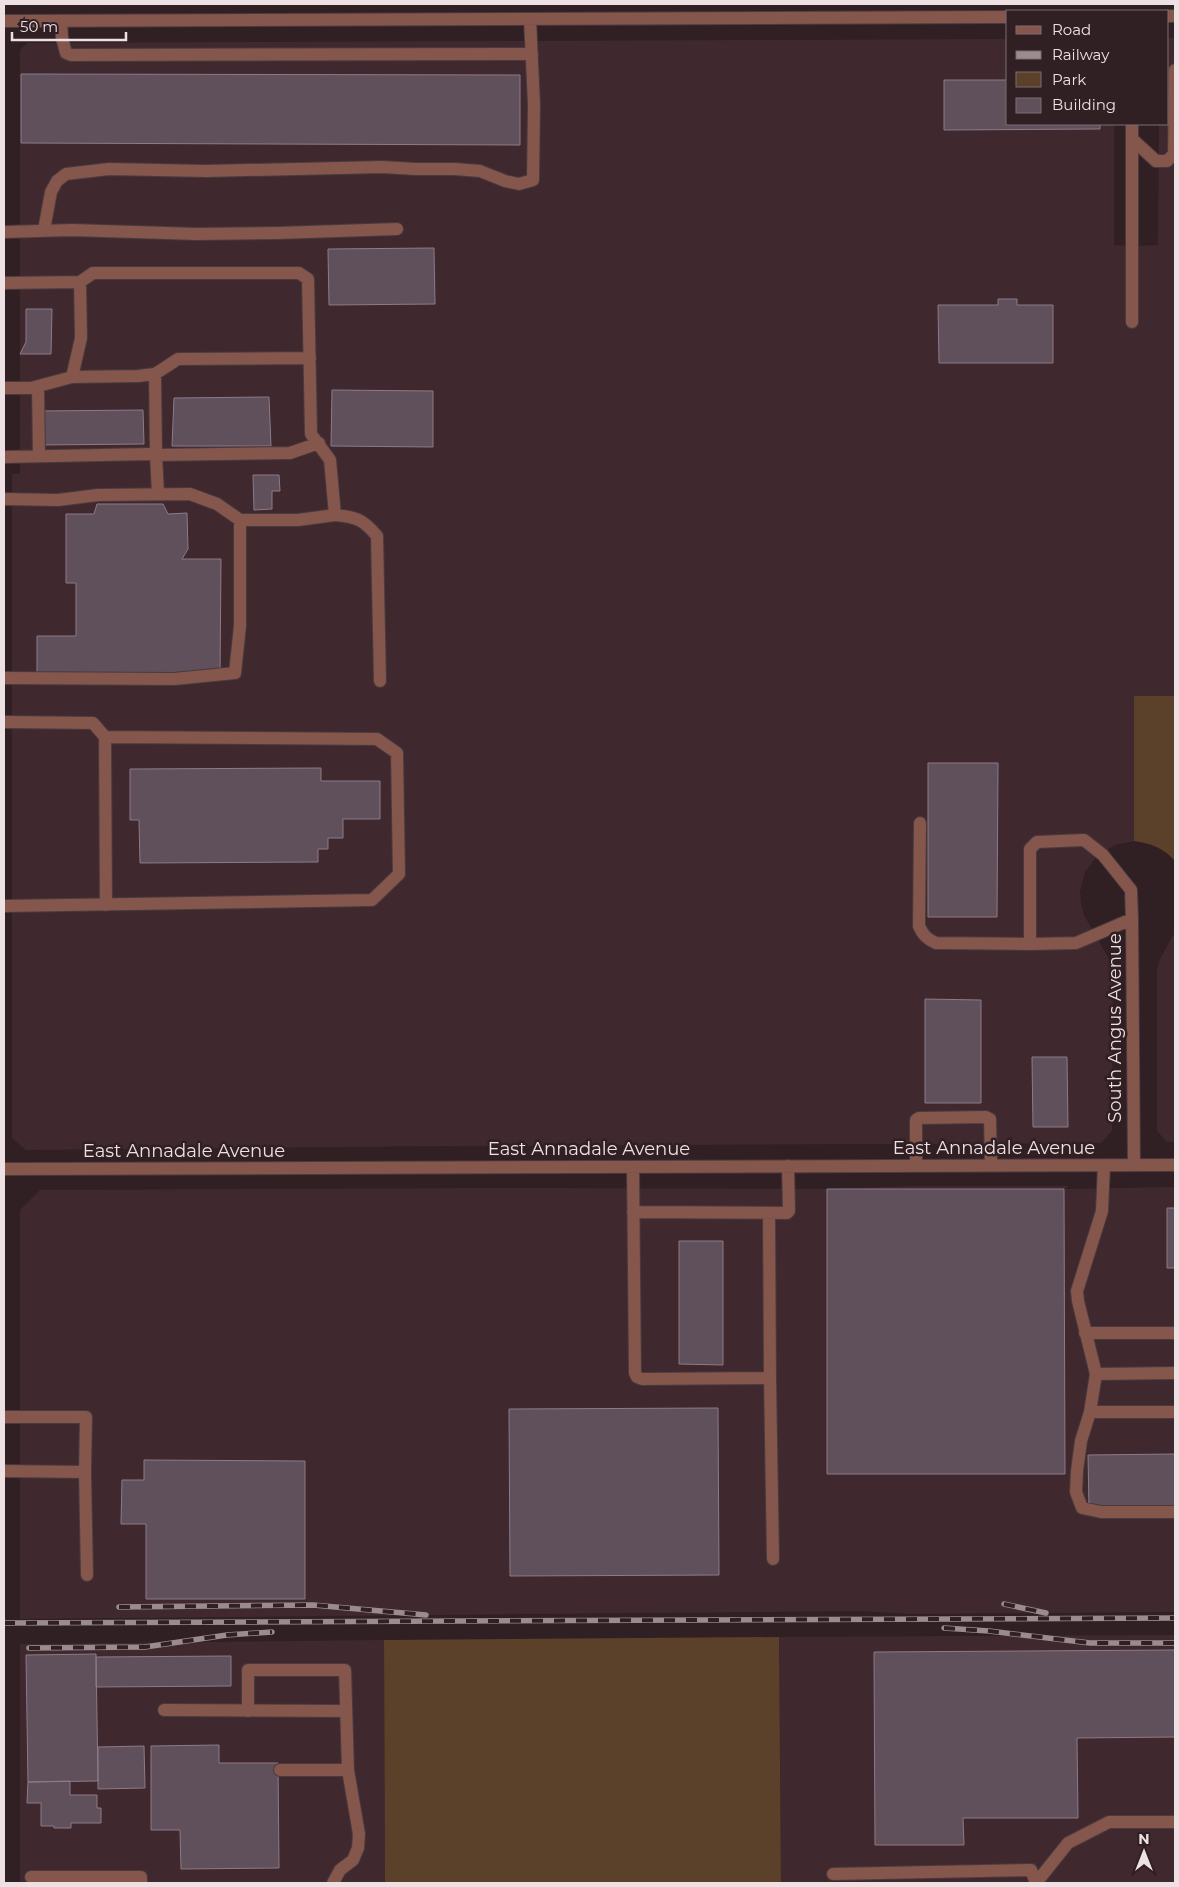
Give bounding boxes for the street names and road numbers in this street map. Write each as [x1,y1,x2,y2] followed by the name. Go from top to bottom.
[1104,933,1126,1123] street label: South Angus Avenue
[893,1137,1095,1159] street label: East Annadale Avenue
[488,1138,690,1160] street label: East Annadale Avenue
[83,1140,285,1162] street label: East Annadale Avenue

